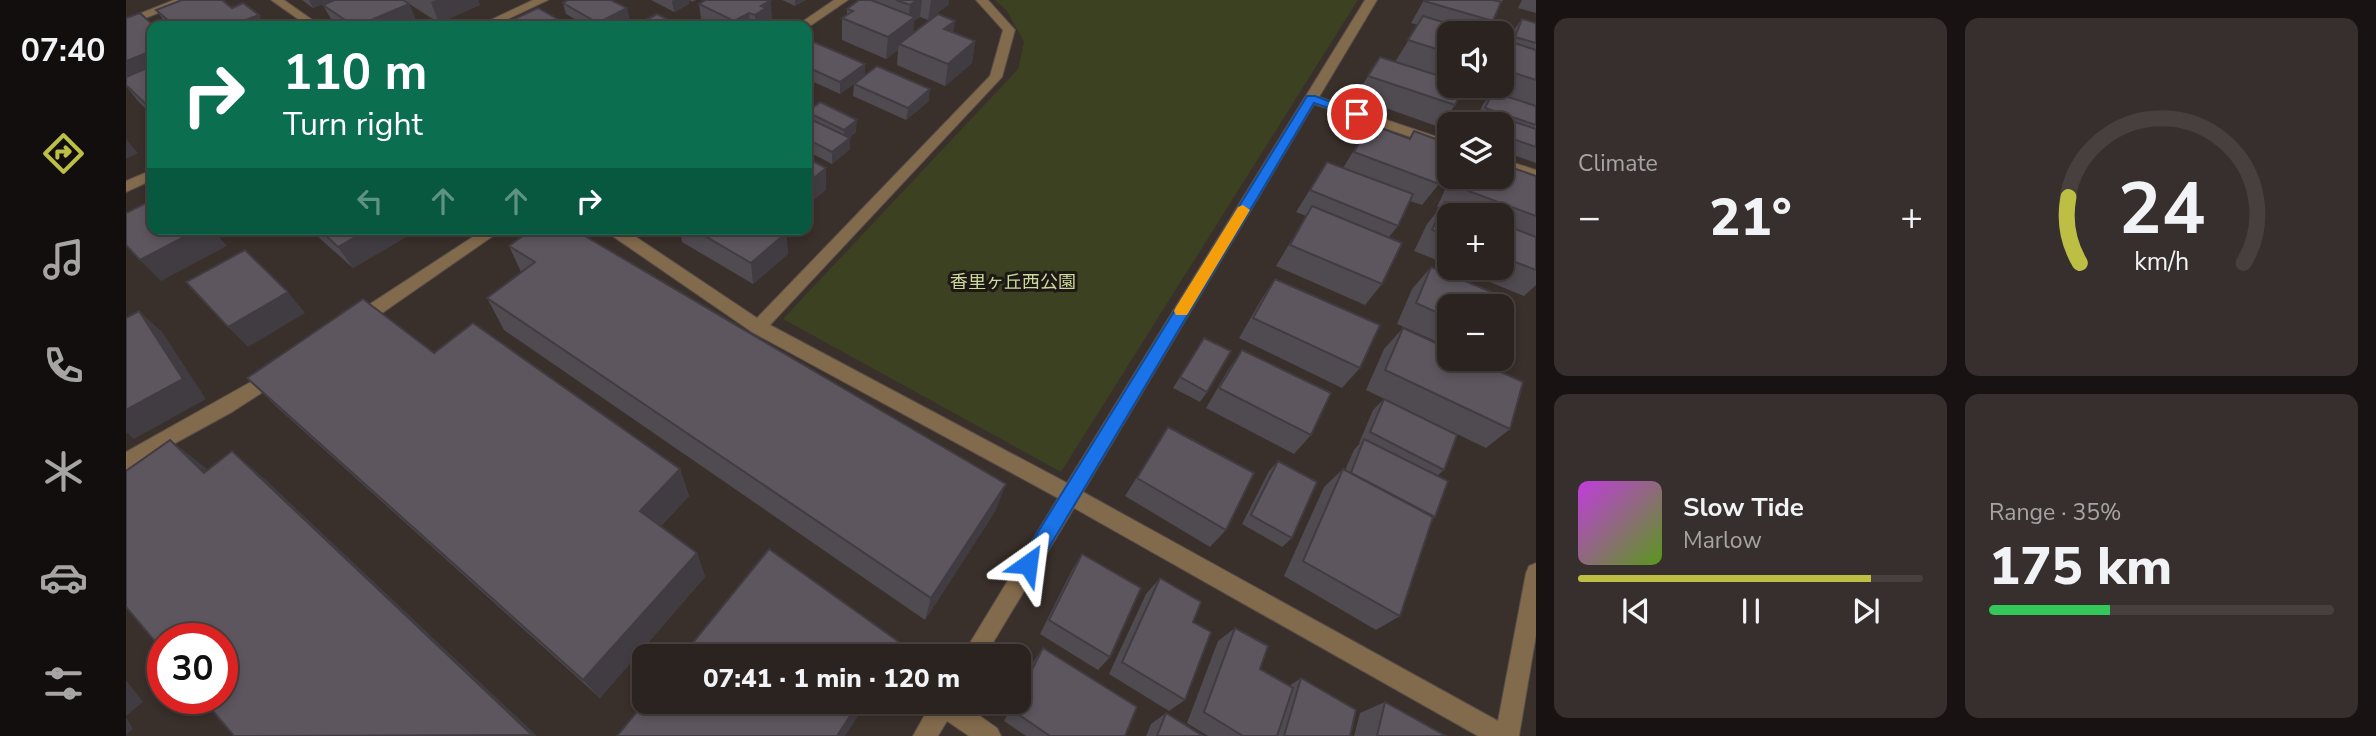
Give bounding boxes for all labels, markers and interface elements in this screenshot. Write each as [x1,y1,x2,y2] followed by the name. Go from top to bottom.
[1437,21,1514,371] map controls
[1437,21,1514,98] button: sound
[21,29,105,72] text: 07:40
[283,39,427,106] text: 110 m
[168,49,259,140] icon: right
[1327,84,1387,144] pin
[1338,95,1376,133] icon: arrive
[283,103,423,146] text: Turn right
[1437,112,1514,189] button: layers
[39,129,88,178] icon: directions
[1578,148,1658,179] text: Climate
[2118,159,2205,259] text: 24
[351,182,389,220] icon: left
[424,182,462,220] icon: ahead
[497,182,535,220] icon: ahead
[570,182,608,220] icon: right
[1709,182,1792,253] text: 21°
[1578,192,1601,243] text: −
[1900,192,1923,243] text: +
[1437,203,1514,280] button: +
[39,235,88,284] icon: music
[2134,245,2189,279] text: km/h
[950,270,1076,294] park label: 香里ヶ丘西公園
[1437,294,1514,371] button: −
[39,341,88,390] icon: phone
[39,447,88,496] icon: climate
[1683,490,1804,525] text: Slow Tide
[1989,497,2121,528] text: Range · 35%
[1683,525,1762,556] text: Marlow
[991,527,1065,601] position arrow
[1989,531,2172,602] text: 175 km
[39,553,88,602] icon: car
[1617,592,1655,630] icon: previous
[1732,592,1770,630] icon: pause
[1847,592,1885,630] icon: next
[147,623,238,714] speed limit sign: 30
[39,659,88,708] icon: filters
[703,661,960,696] text: 07:41 · 1 min · 120 m

